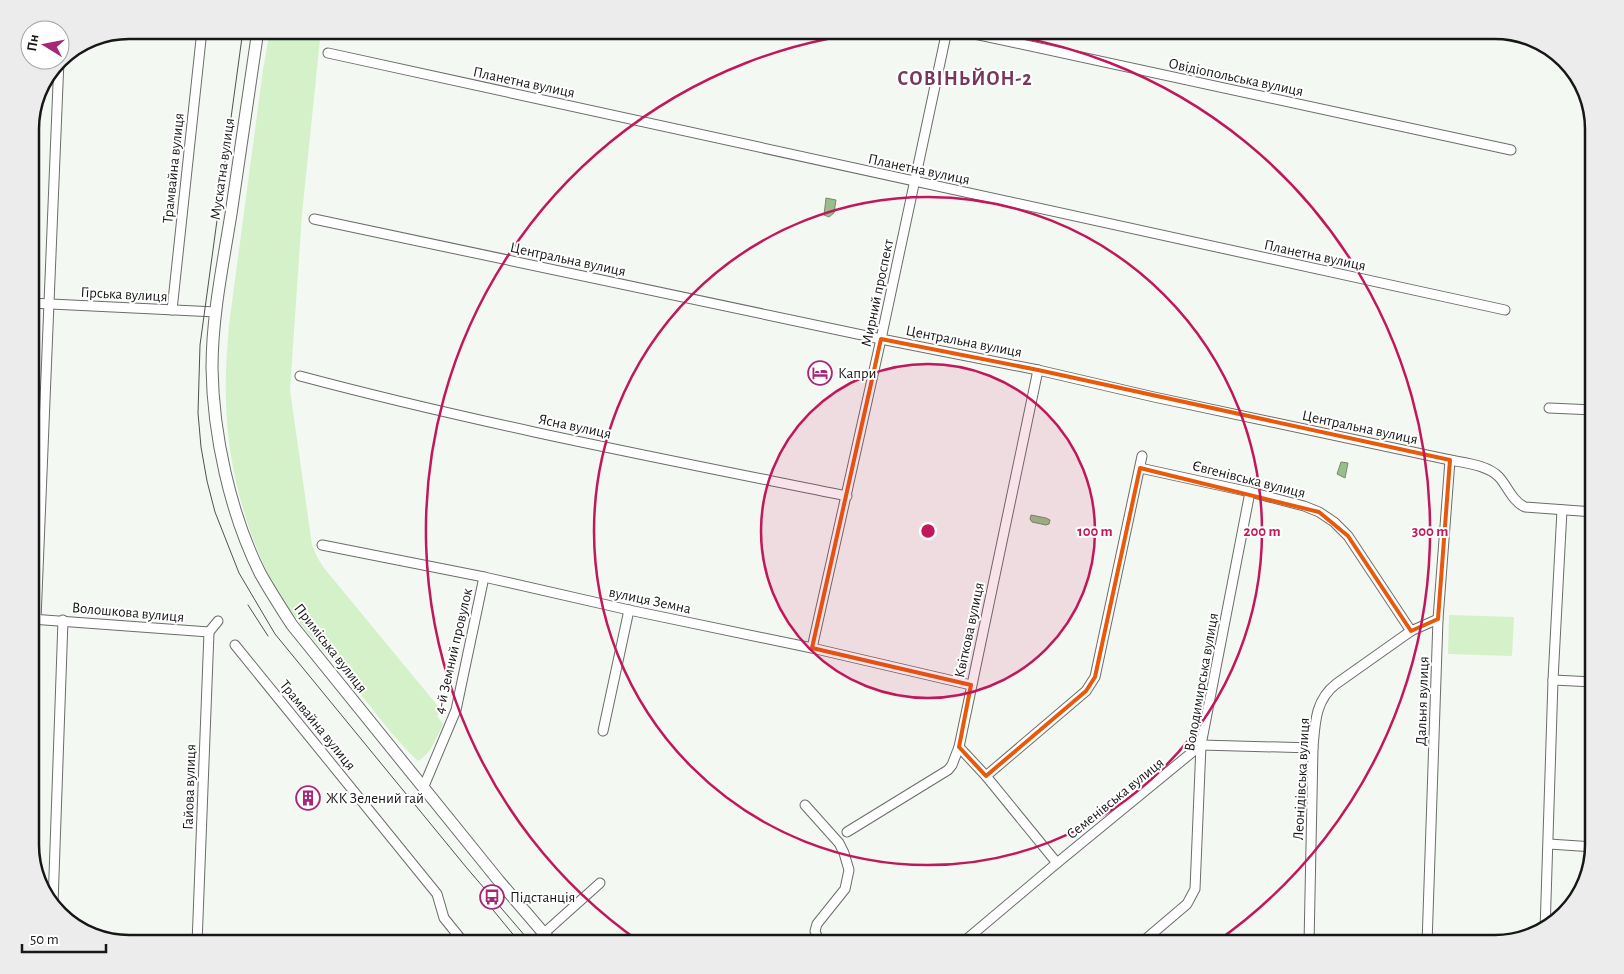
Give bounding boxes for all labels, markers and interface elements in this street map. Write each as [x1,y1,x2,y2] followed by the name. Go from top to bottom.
[20,20,70,70] north arrow
[25,33,42,53] text: Пн
[1167,56,1305,99] street label: Овідіопольська вулиця
[472,64,576,101] street label: Планетна вулиця
[897,67,1033,89] district label: СОВІНЬЙОН-2
[160,112,187,224] street label: Трамвайна вулиця
[208,117,237,221] street label: Мускатна вулиця
[867,151,971,188] street label: Планетна вулиця
[1263,237,1367,274] street label: Планетна вулиця
[859,238,896,348] street label: Мирний проспект
[509,240,627,279] street label: Центральна вулиця
[80,285,168,304] street label: Гірська вулиця
[904,323,1023,360] street label: Центральна вулиця
[807,360,833,386] hotel icon: Капри
[838,366,877,381] place label: Капри
[1301,408,1419,447] street label: Центральна вулиця
[537,411,613,442] street label: Ясна вулиця
[1191,458,1307,501] street label: Євгенівська вулиця
[919,522,937,540] centre of rings
[1077,524,1113,539] text: 100 m
[1243,524,1281,539] text: 200 m
[1412,524,1448,539] text: 300 m
[952,581,987,679] street label: Квіткова вулиця
[607,584,693,617] street label: вулиця Земна
[432,587,475,715] street label: 4-й Земний провулок
[71,600,185,625] street label: Волошкова вулиця
[291,601,370,696] street label: Приміська вулиця
[1182,612,1221,752] street label: Володимирська вулиця
[1413,656,1432,746] street label: Дальня вулиця
[277,677,358,773] street label: Трамвайна вулиця
[1291,717,1312,841] street label: Леонідівська вулиця
[181,744,198,830] street label: Гайова вулиця
[1064,755,1167,842] street label: Семенівська вулиця
[295,785,321,811] building icon: ЖК Зелений гай
[326,791,424,806] place label: ЖК Зелений гай
[479,884,505,910] bus stop icon: Підстанція
[510,890,575,905] place label: Підстанція
[22,922,106,954] scale bar
[30,932,59,947] text: 50 m

